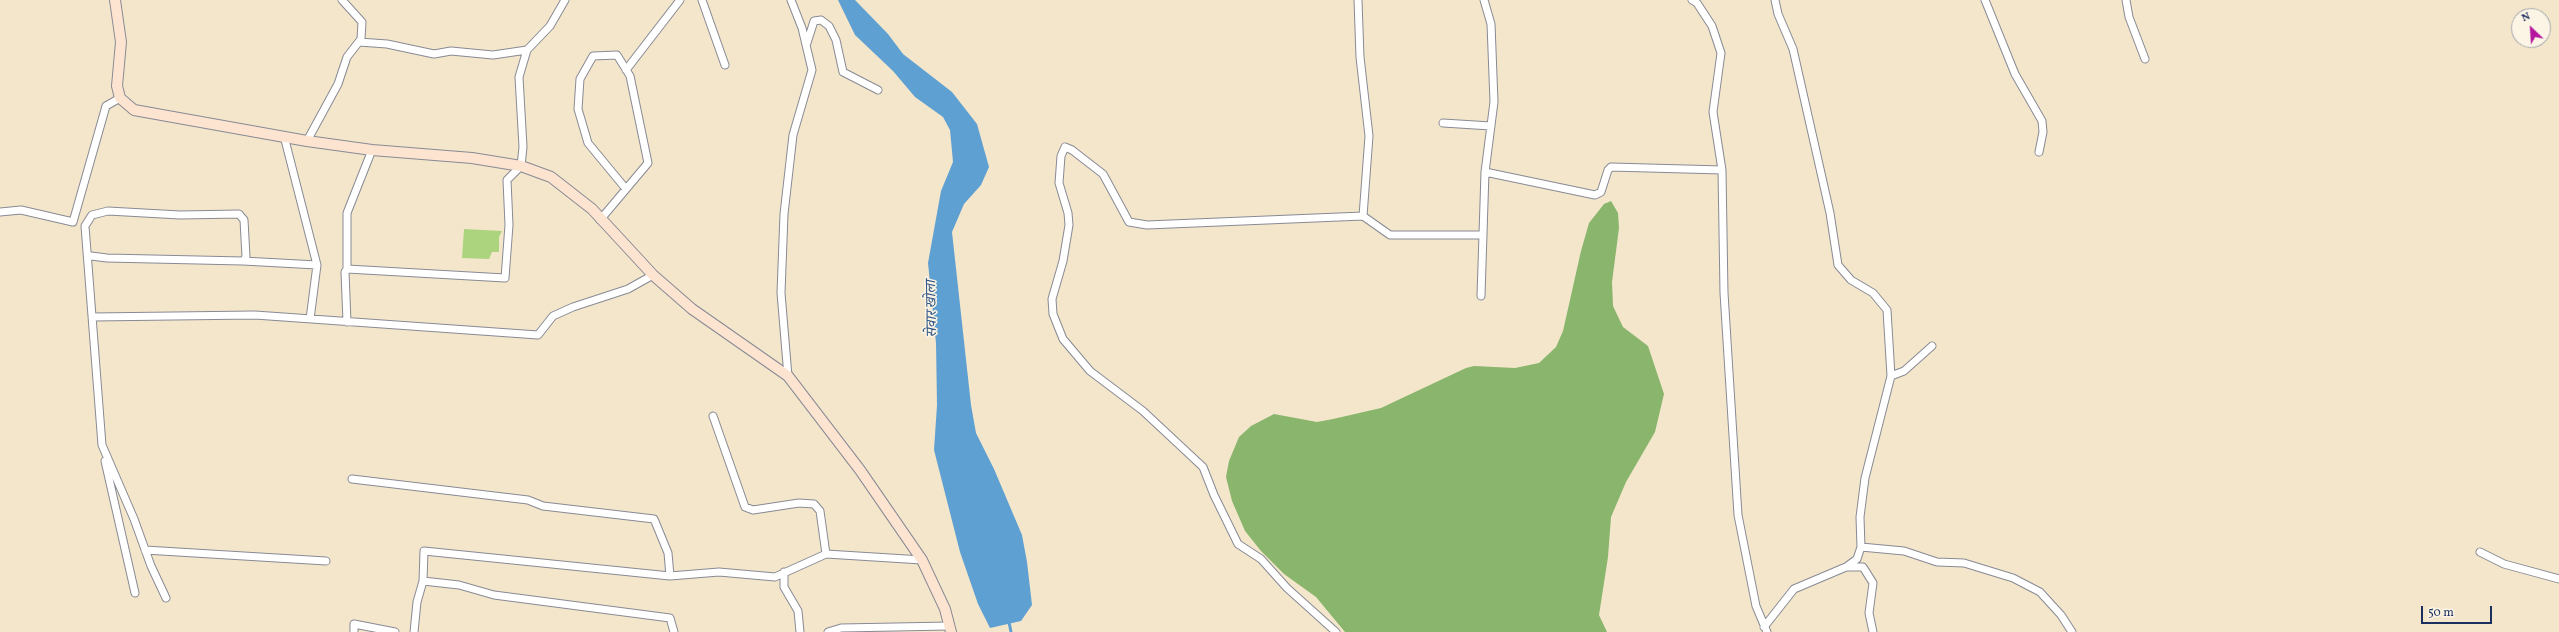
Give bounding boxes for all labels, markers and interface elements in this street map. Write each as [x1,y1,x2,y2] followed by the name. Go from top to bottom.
[2511,8,2551,48] north arrow
[2519,9,2533,26] text: N
[923,280,943,338] water label: सेवार खोला
[2423,598,2494,624] scale bar
[2428,605,2454,621] text: 50 m

